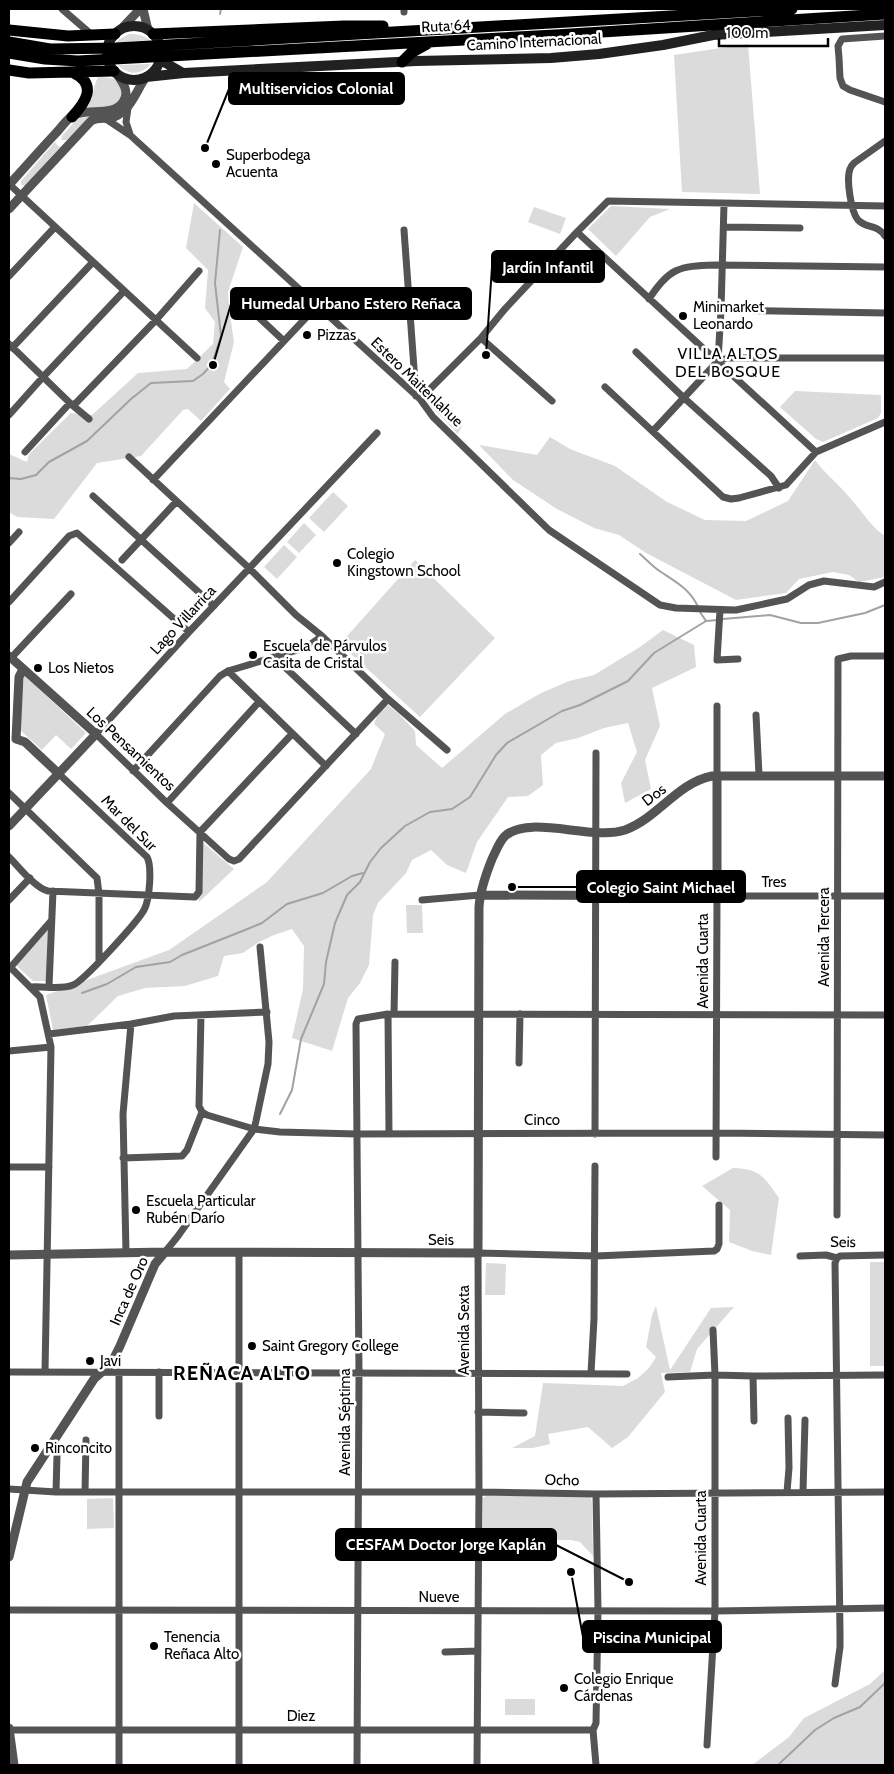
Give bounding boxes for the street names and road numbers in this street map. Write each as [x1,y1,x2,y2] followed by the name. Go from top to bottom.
[421,16,472,36] street label: Ruta 64
[466,29,602,55] street label: Camino Internacional
[367,333,467,431] street label: Estero Maitenlahue
[146,581,220,658] street label: Lago Villarrica
[83,703,179,795] street label: Los Pensamientos
[638,780,670,810] street label: Dos
[97,791,161,855] street label: Mar del Sur
[761,873,787,891] street label: Tres
[815,887,833,987] street label: Avenida Tercera
[694,913,712,1009] street label: Avenida Cuarta
[524,1111,560,1129] street label: Cinco
[428,1231,454,1249] street label: Seis
[830,1233,856,1251] street label: Seis
[106,1254,152,1328] street label: Inca de Oro
[455,1284,473,1375] street label: Avenida Sexta
[336,1368,354,1476] street label: Avenida Séptima
[545,1471,579,1489] street label: Ocho
[692,1490,710,1586] street label: Avenida Cuarta
[419,1588,460,1606] street label: Nueve
[287,1707,315,1725] street label: Diez

